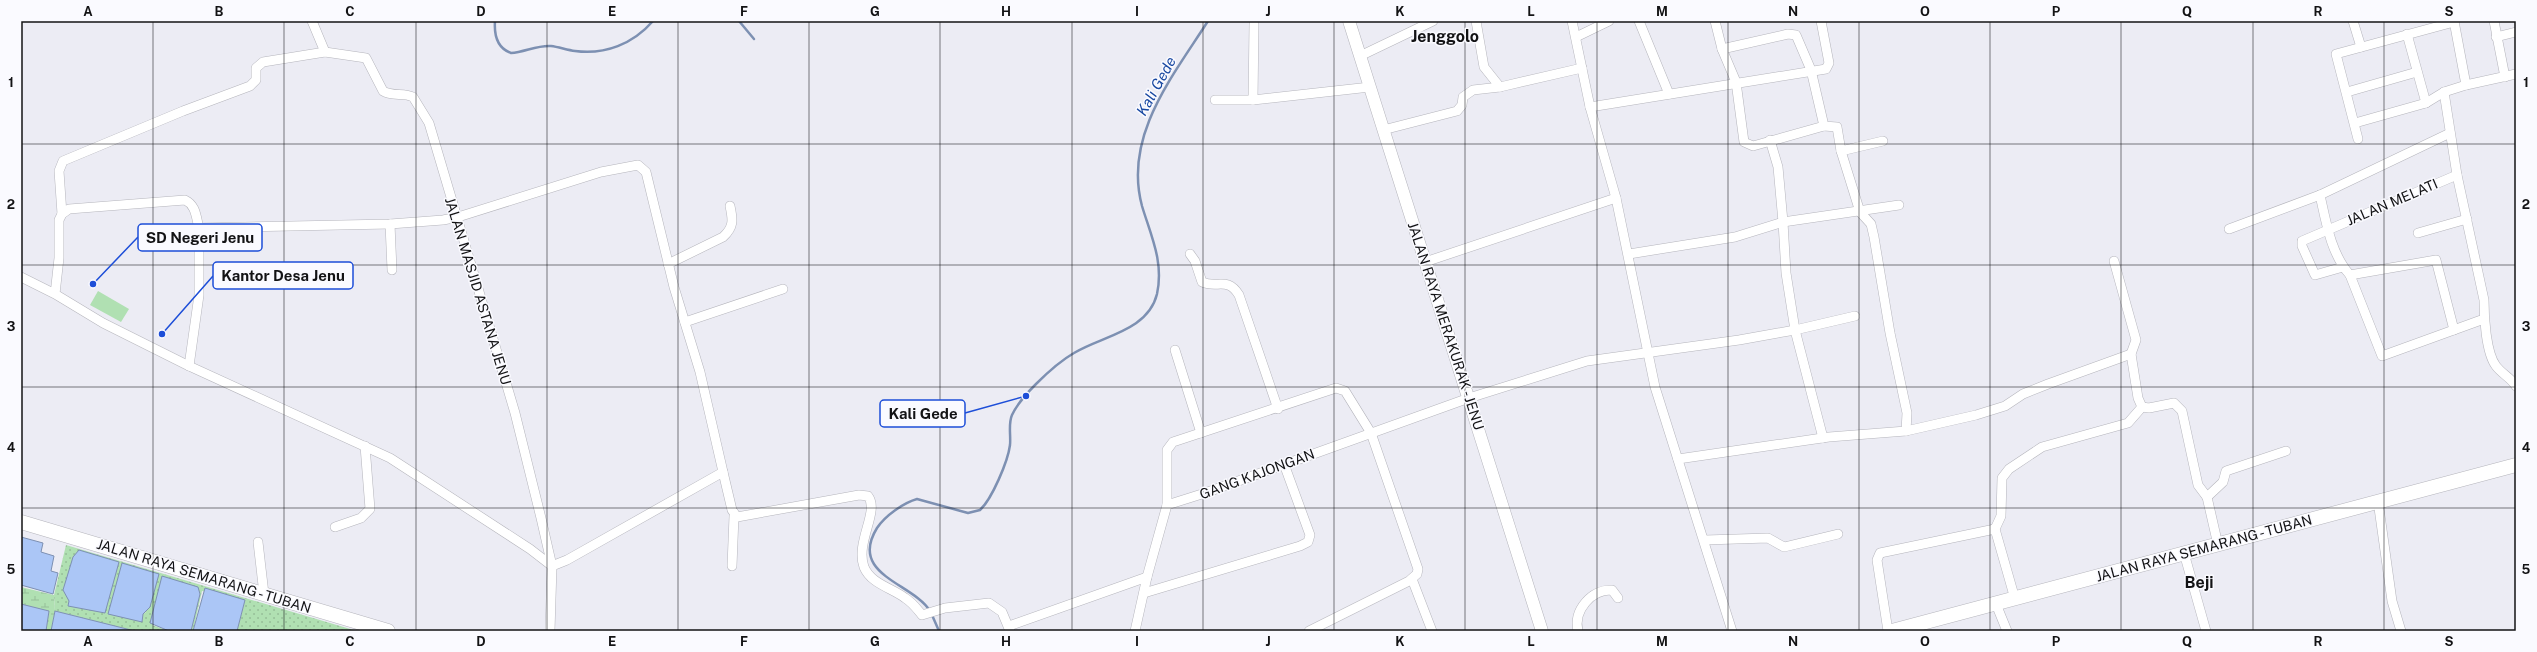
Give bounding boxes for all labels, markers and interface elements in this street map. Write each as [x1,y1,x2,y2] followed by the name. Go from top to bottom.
[83,4,93,19] text: A
[215,4,224,19] text: B
[345,4,355,19] text: C
[476,4,486,19] text: D
[608,4,616,19] text: E
[740,4,748,19] text: F
[870,4,880,19] text: G
[1001,4,1011,19] text: H
[1135,4,1139,19] text: I
[1265,4,1271,19] text: J
[1395,4,1405,19] text: K
[1527,4,1535,19] text: L
[1656,4,1668,19] text: M
[1788,4,1798,19] text: N
[1920,4,1930,19] text: O
[2052,4,2061,19] text: P
[2182,4,2192,19] text: Q
[2313,4,2323,19] text: R
[2445,4,2454,19] text: S
[1411,27,1479,46] district label: Jenggolo
[1133,53,1179,119] water label: Kali Gede
[8,75,14,90] text: 1
[2523,75,2529,90] text: 1
[2344,176,2440,228] street label: JALAN MELATI
[442,195,514,387] street label: JALAN MASJID ASTANA JENU
[7,197,15,212] text: 2
[2522,197,2530,212] text: 2
[1405,220,1487,432] street label: JALAN RAYA MERAKURAK - JENU
[138,224,262,251] callout: SD Negeri Jenu
[146,229,254,246] text: SD Negeri Jenu
[213,262,353,289] callout: Kantor Desa Jenu
[221,267,345,284] text: Kantor Desa Jenu
[7,319,16,334] text: 3
[2522,319,2531,334] text: 3
[880,400,965,427] callout: Kali Gede
[888,405,958,422] text: Kali Gede
[7,440,16,455] text: 4
[2522,440,2531,455] text: 4
[1197,446,1317,502] street label: GANG KAJONGAN
[2094,511,2314,585] street label: JALAN RAYA SEMARANG - TUBAN
[95,536,313,616] street label: JALAN RAYA SEMARANG - TUBAN
[7,562,16,577] text: 5
[2522,562,2531,577] text: 5
[2184,573,2214,592] district label: Beji
[83,634,93,649] text: A
[215,634,224,649] text: B
[345,634,355,649] text: C
[476,634,486,649] text: D
[608,634,616,649] text: E
[740,634,748,649] text: F
[870,634,880,649] text: G
[1001,634,1011,649] text: H
[1135,634,1139,649] text: I
[1265,634,1271,649] text: J
[1395,634,1405,649] text: K
[1527,634,1535,649] text: L
[1656,634,1668,649] text: M
[1788,634,1798,649] text: N
[1920,634,1930,649] text: O
[2052,634,2061,649] text: P
[2182,634,2192,649] text: Q
[2313,634,2323,649] text: R
[2445,634,2454,649] text: S

